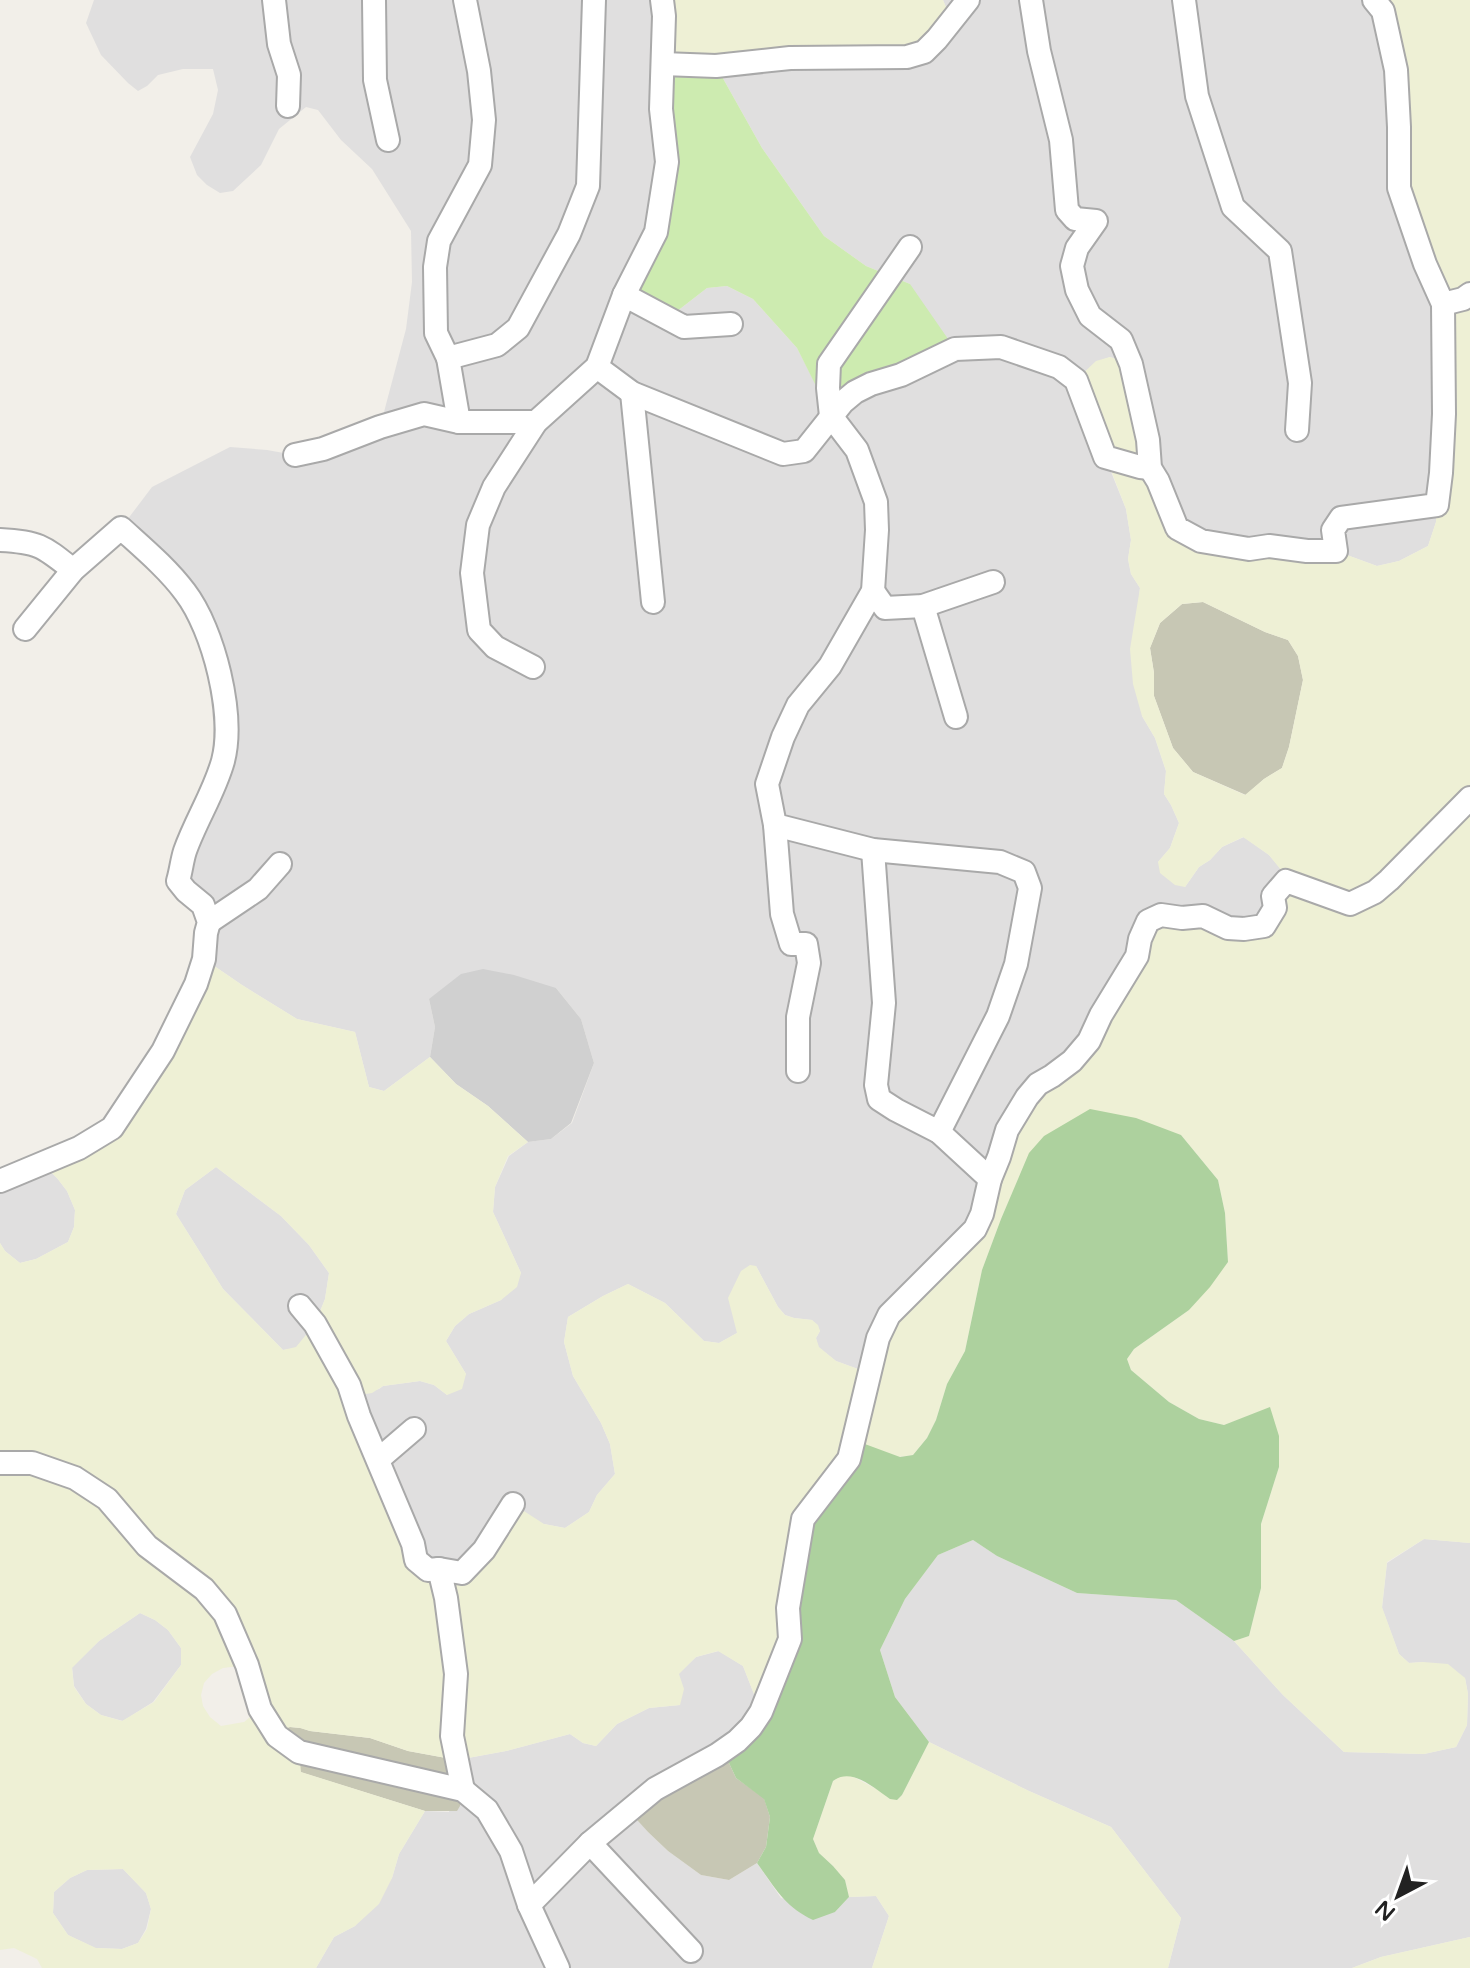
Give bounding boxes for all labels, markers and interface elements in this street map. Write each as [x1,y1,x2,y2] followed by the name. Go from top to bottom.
[1358,1856,1438,1936] north arrow
[1370,1895,1401,1926] text: N

